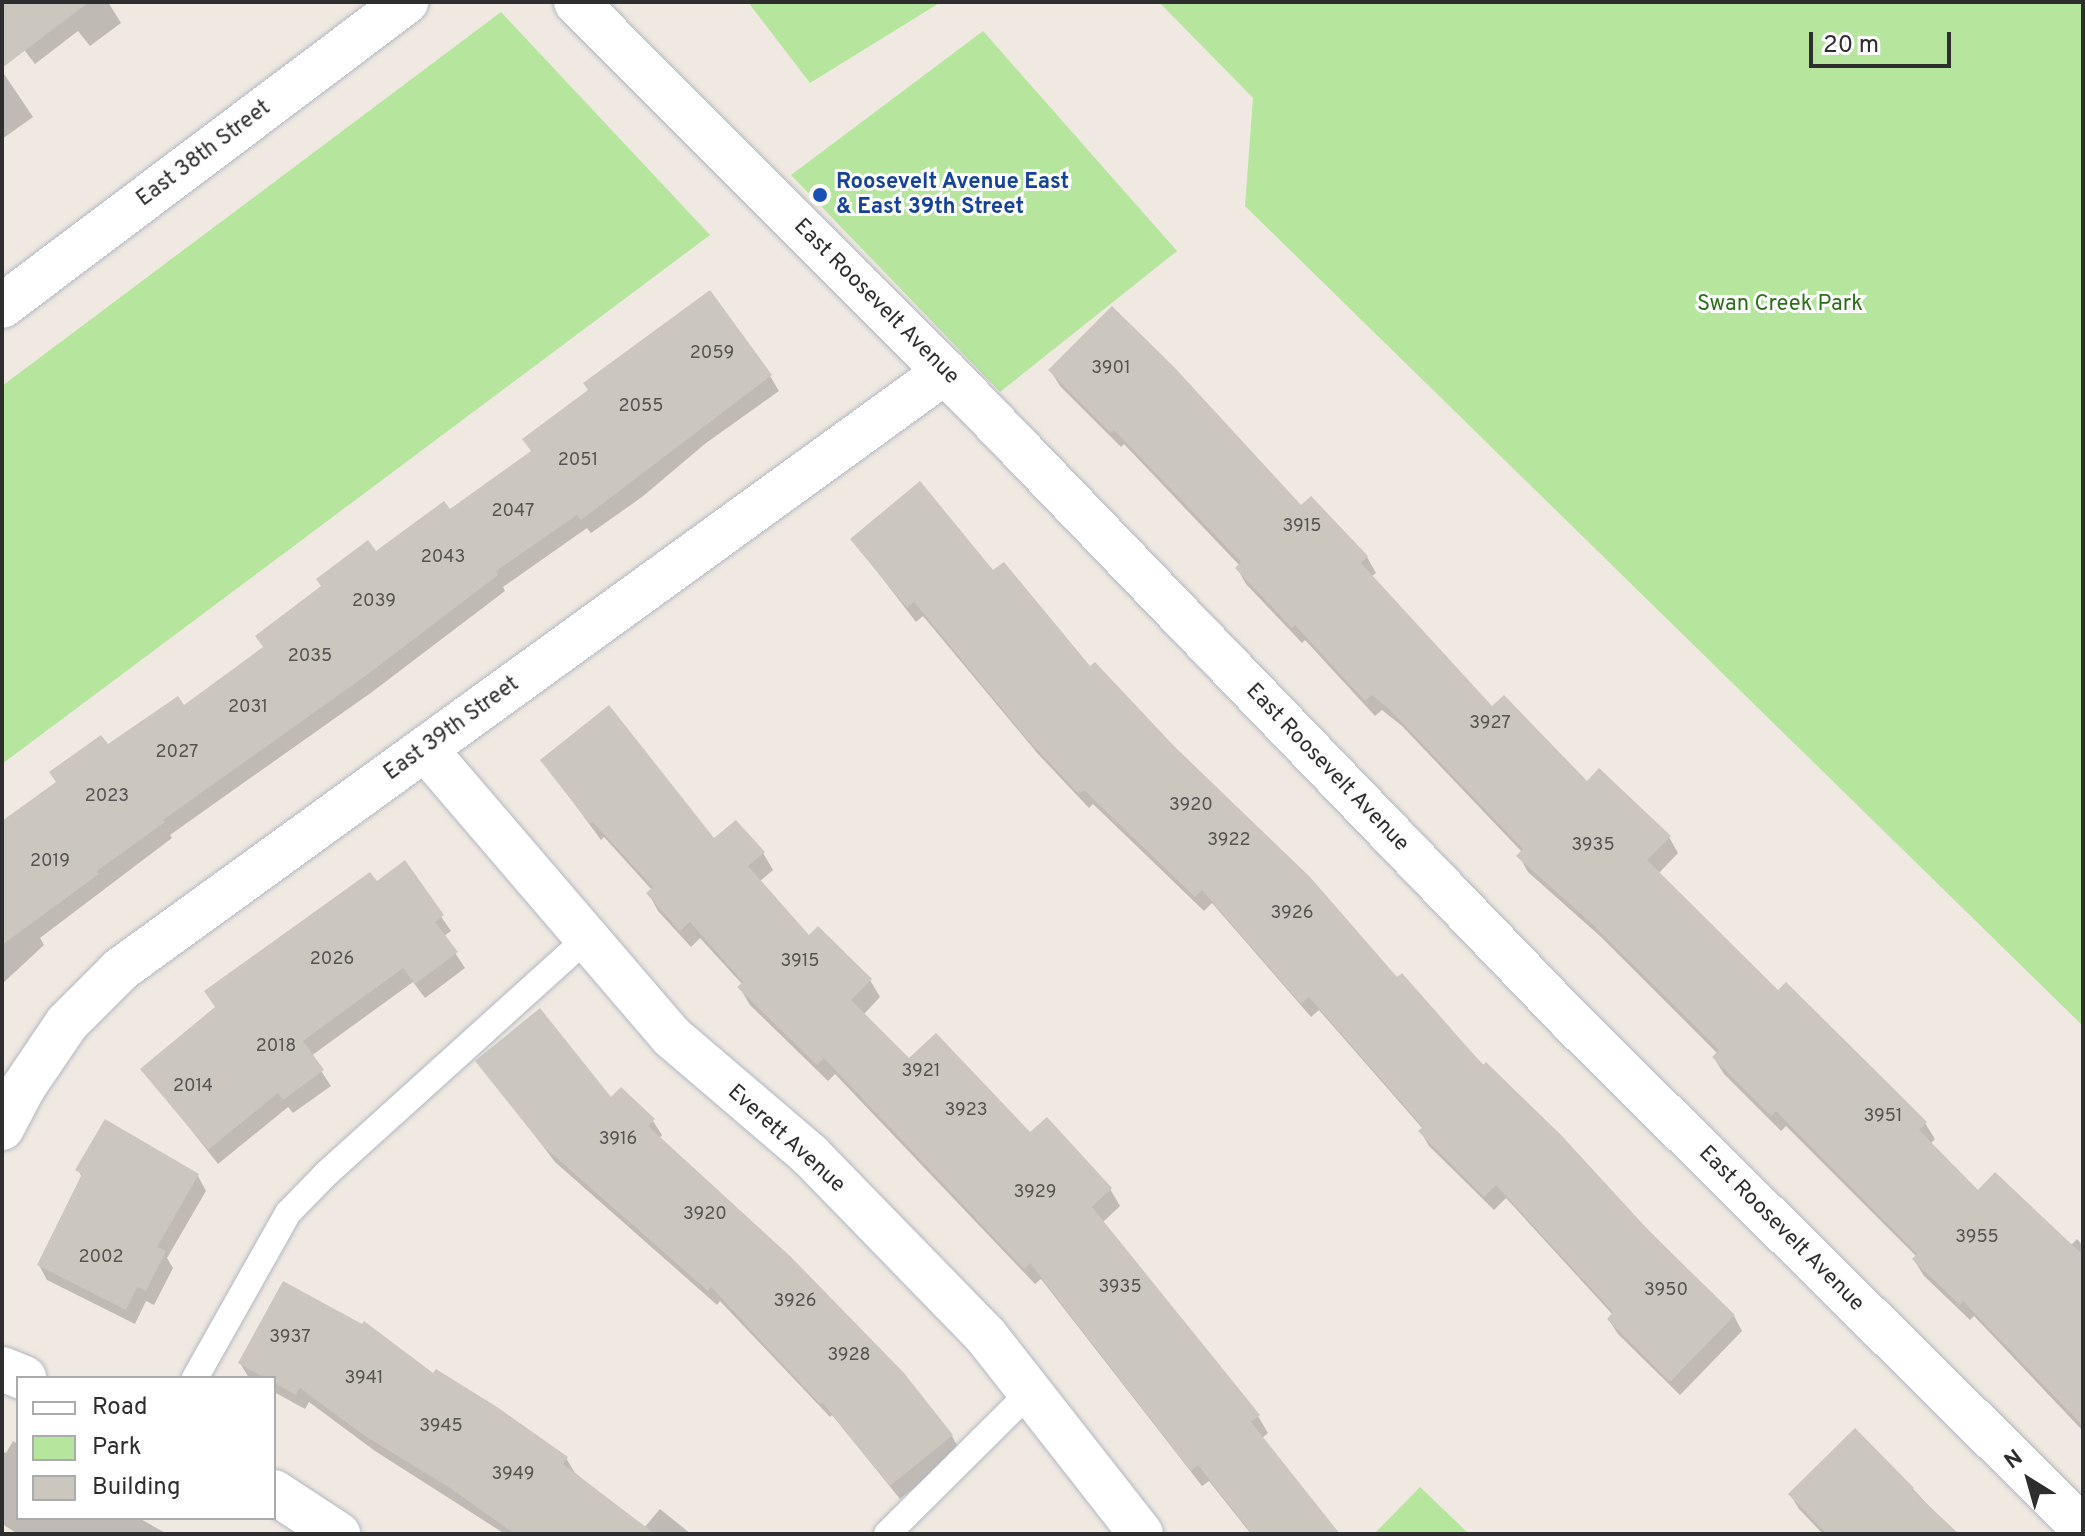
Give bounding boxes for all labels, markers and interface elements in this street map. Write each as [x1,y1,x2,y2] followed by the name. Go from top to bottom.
[1813,16,1955,66] scale bar
[1823,31,1879,61] text: 20 m
[132,95,276,213] street label: East 38th Street
[836,169,1070,220] place label: Roosevelt Avenue East & East 39th Street
[811,186,829,204] marker: Roosevelt Avenue East & East 39th Street
[787,213,965,391] street label: East Roosevelt Avenue
[1697,292,1863,318] park label: Swan Creek Park
[690,343,734,365] house number: 2059
[1091,358,1131,380] house number: 3901
[619,396,663,418] house number: 2055
[558,450,598,472] house number: 2051
[492,501,534,523] house number: 2047
[1282,516,1322,538] house number: 3915
[421,547,465,569] house number: 2043
[352,591,396,613] house number: 2039
[288,646,332,668] house number: 2035
[379,671,525,787] street label: East 39th Street
[1240,678,1414,858] street label: East Roosevelt Avenue
[228,697,268,719] house number: 2031
[1469,713,1511,735] house number: 3927
[156,742,198,764] house number: 2027
[85,786,129,808] house number: 2023
[1169,795,1213,817] house number: 3920
[1207,830,1251,852] house number: 3922
[1571,835,1615,857] house number: 3935
[30,851,70,873] house number: 2019
[1271,903,1313,925] house number: 3926
[310,949,354,971] house number: 2026
[780,951,820,973] house number: 3915
[256,1036,296,1058] house number: 2018
[902,1061,940,1083] house number: 3921
[173,1076,213,1098] house number: 2014
[721,1079,851,1199] street label: Everett Avenue
[944,1100,988,1122] house number: 3923
[1863,1106,1903,1128] house number: 3951
[599,1129,637,1151] house number: 3916
[1692,1140,1870,1318] street label: East Roosevelt Avenue
[1014,1182,1056,1204] house number: 3929
[683,1204,727,1226] house number: 3920
[1955,1227,1999,1249] house number: 3955
[79,1247,123,1269] house number: 2002
[1098,1277,1142,1299] house number: 3935
[1644,1280,1688,1302] house number: 3950
[774,1291,816,1313] house number: 3926
[269,1327,311,1349] house number: 3937
[827,1345,871,1367] house number: 3928
[344,1368,384,1390] house number: 3941
[16,1376,276,1520] legend
[92,1393,148,1423] text: Road
[419,1416,463,1438] house number: 3945
[92,1433,142,1463] text: Park
[1989,1440,2069,1520] north arrow
[2000,1445,2029,1476] text: N
[492,1464,534,1486] house number: 3949
[92,1473,181,1503] text: Building

